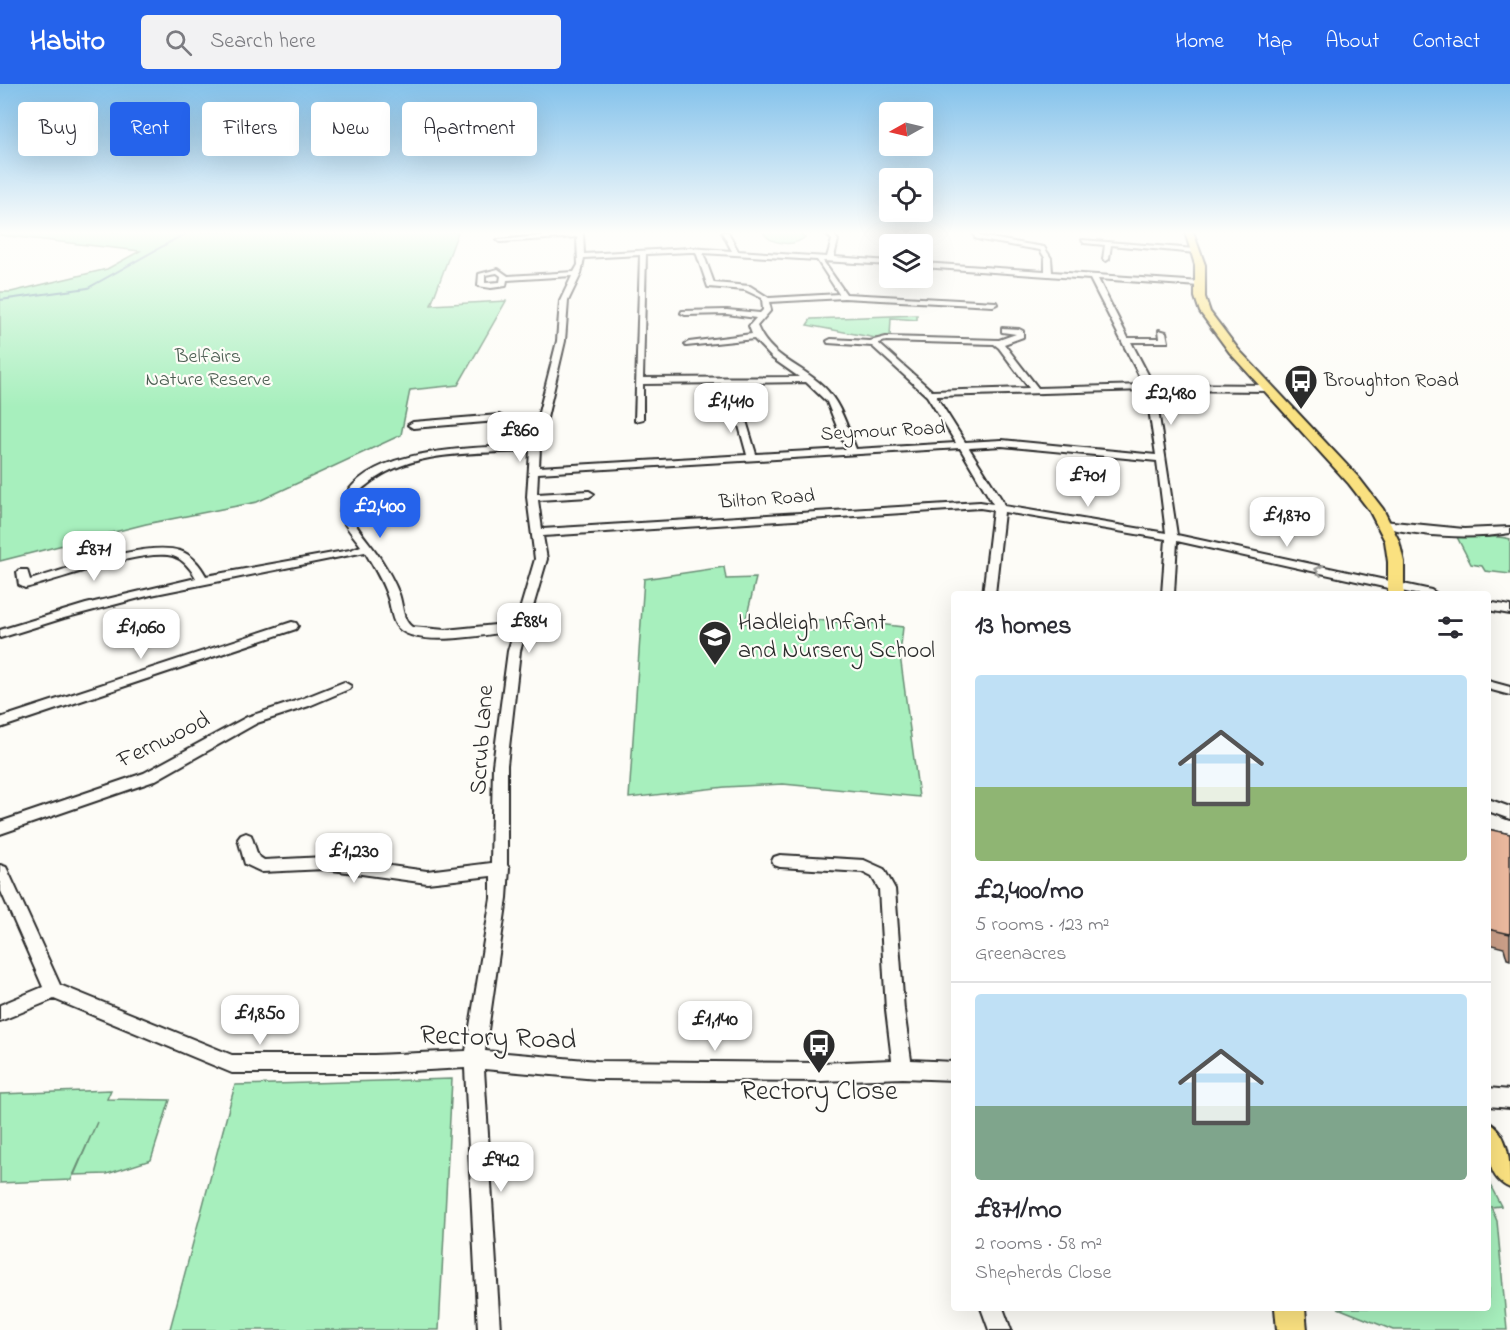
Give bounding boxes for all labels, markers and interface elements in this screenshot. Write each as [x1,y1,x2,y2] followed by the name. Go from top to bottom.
[141,15,561,69] search box
[30,22,105,63] text: Habito
[162,26,195,59] icon: search
[210,26,316,58] text: Search here
[1175,27,1224,57] text: Home
[1257,27,1292,57] text: Map
[1325,27,1379,57] text: About
[1412,27,1480,57] text: Contact
[18,102,98,156] chip: Buy
[110,102,190,156] chip: Rent
[202,102,299,156] chip: Filters
[311,102,390,156] chip: New
[402,102,537,156] chip: Apartment
[879,102,933,156] north arrow
[879,102,933,288] map controls
[879,168,933,222] button: locate
[879,234,933,288] button: layers
[145,343,271,395] park label: Belfairs Nature Reserve
[1283,363,1319,410] bus stop icon: Broughton Road
[1323,367,1459,397] place label: Broughton Road
[1122,375,1220,426] pin: £2,480
[1146,380,1196,409] text: £2,480
[682,383,780,434] pin: £1,410
[708,388,754,417] text: £1,410
[484,412,556,463] pin: £860
[820,414,946,450] street label: Seymour Road
[501,417,539,446] text: £860
[1052,457,1124,508] pin: £701
[1070,462,1106,491] text: £701
[717,482,816,518] street label: Bilton Road
[331,488,429,539] pin: £2,400
[354,493,406,522] text: £2,400
[1238,497,1336,548] pin: £1,870
[1264,502,1310,531] text: £1,870
[58,531,130,582] pin: £871
[77,536,111,565] text: £871
[1314,564,1324,577] one-way arrow
[493,603,565,654] pin: £884
[738,606,935,670] place label: Hadleigh Infant and Nursery School
[511,608,547,637] text: £884
[975,608,1071,646] text: 13 homes
[92,609,190,660] pin: £1,060
[1434,611,1467,644] icon: filters
[117,614,165,643] text: £1,060
[697,619,733,666] school or university icon: Hadleigh Infant and Nursery School
[462,684,504,796] street label: Scrub Lane
[111,703,217,779] street label: Fernwood
[1167,714,1275,822] icon: home
[305,833,403,884] pin: £1,230
[329,838,379,867] text: £1,230
[975,873,1084,911] text: £2,400/mo
[975,911,1109,940] text: 5 rooms · 123 m²
[975,940,1067,969] text: Greenacres
[211,995,309,1046] pin: £1,850
[235,1000,285,1029] text: £1,850
[666,1001,764,1052] pin: £1,140
[692,1006,738,1035] text: £1,140
[419,1016,577,1062] street label: Rectory Road
[801,1027,837,1074] bus stop icon: Rectory Close
[1167,1033,1275,1141] icon: home
[740,1072,898,1113] place label: Rectory Close
[465,1142,537,1193] pin: £942
[483,1147,519,1176] text: £942
[975,1192,1062,1230] text: £871/mo
[975,1230,1102,1259] text: 2 rooms · 58 m²
[975,1259,1112,1288] text: Shepherds Close

